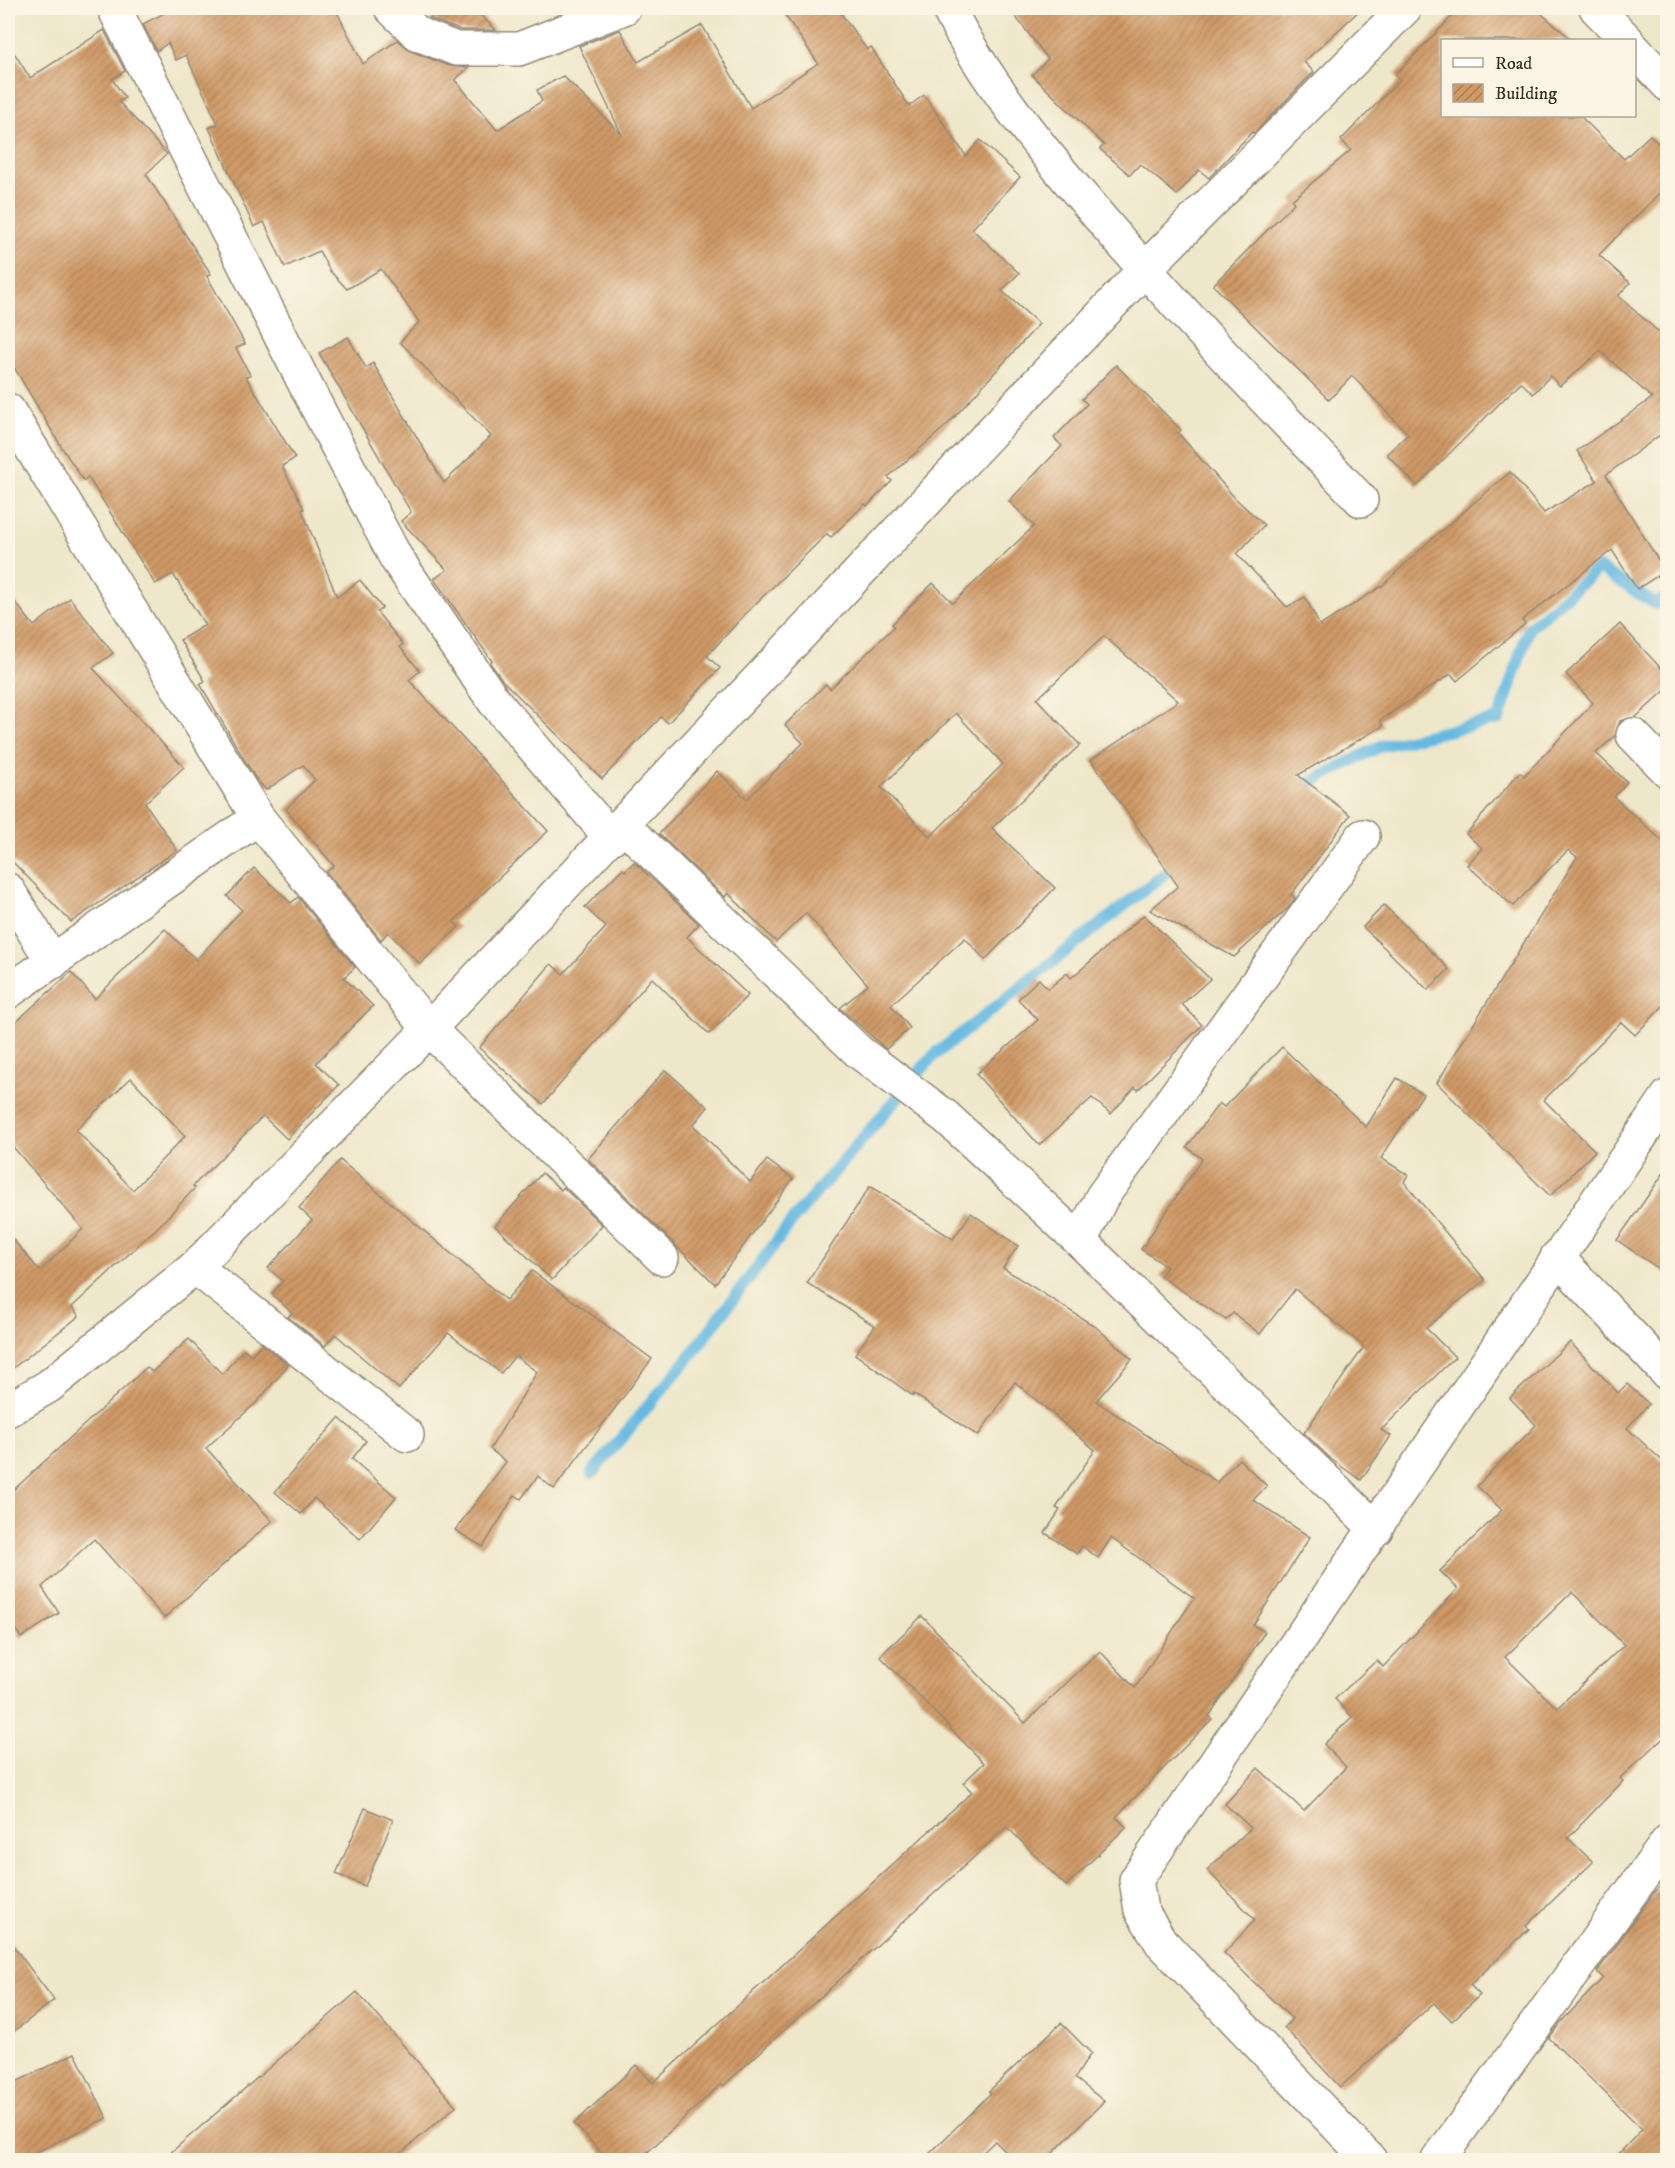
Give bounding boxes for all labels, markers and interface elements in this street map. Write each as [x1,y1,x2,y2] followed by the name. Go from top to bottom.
[1441,39,1636,117] legend
[1495,53,1532,75] text: Road
[1495,83,1557,105] text: Building

